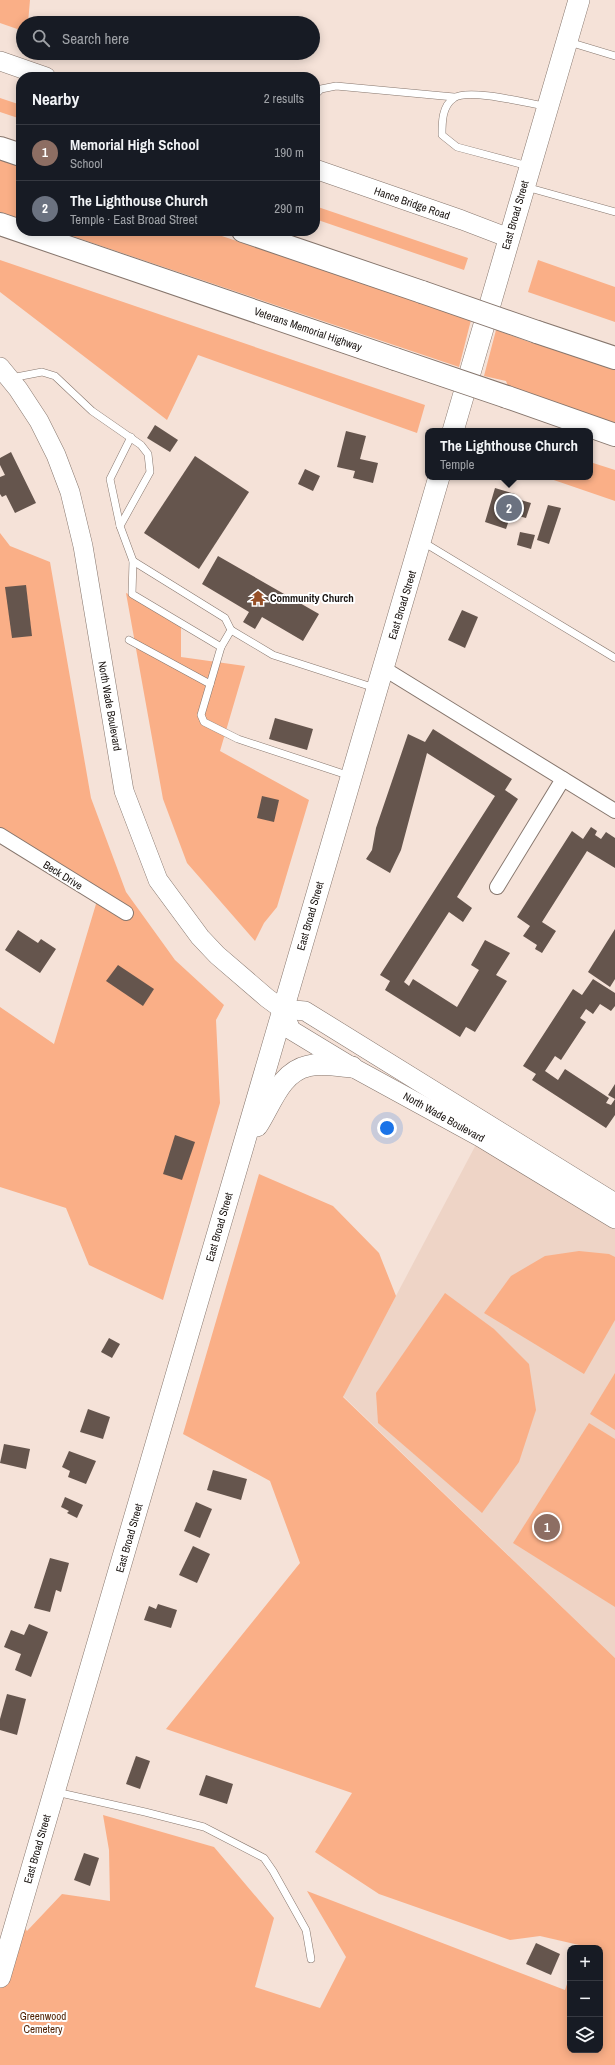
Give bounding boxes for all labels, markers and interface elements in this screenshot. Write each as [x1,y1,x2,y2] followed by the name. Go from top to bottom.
[16,16,320,60] search box
[30,27,52,49] icon: search
[62,28,129,49] text: Search here
[32,87,79,110] text: Nearby
[264,90,304,107] text: 2 results
[70,134,199,155] text: Memorial High School
[42,144,48,161] text: 1
[274,144,304,161] text: 190 m
[70,155,103,172] text: School
[498,178,532,251] street label: East Broad Street
[372,183,452,223] street label: Hance Bridge Road
[70,190,208,211] text: The Lighthouse Church
[42,200,48,217] text: 2
[274,200,304,217] text: 290 m
[70,211,197,228] text: Temple · East Broad Street
[252,304,364,354] street label: Veterans Memorial Highway
[425,428,593,480] popup
[440,435,578,456] text: The Lighthouse Church
[440,456,474,473] text: Temple
[496,493,522,523] pin: 2
[385,568,419,641] street label: East Broad Street
[249,589,267,607] temple icon: Community Church
[270,591,354,605] place label: Community Church
[95,660,125,752] street label: North Wade Boulevard
[41,857,85,893] street label: Beck Drive
[293,879,327,952] street label: East Broad Street
[401,1089,487,1145] street label: North Wade Boulevard
[377,1118,397,1138] your location
[202,1190,236,1263] street label: East Broad Street
[112,1501,146,1574] street label: East Broad Street
[534,1512,560,1542] pin: 1
[20,1812,54,1885] street label: East Broad Street
[567,1945,603,2053] map controls
[567,1945,603,1981] button: +
[567,1981,603,2017] button: −
[20,2009,66,2036] park label: Greenwood Cemetery
[567,2017,603,2053] button: layers

